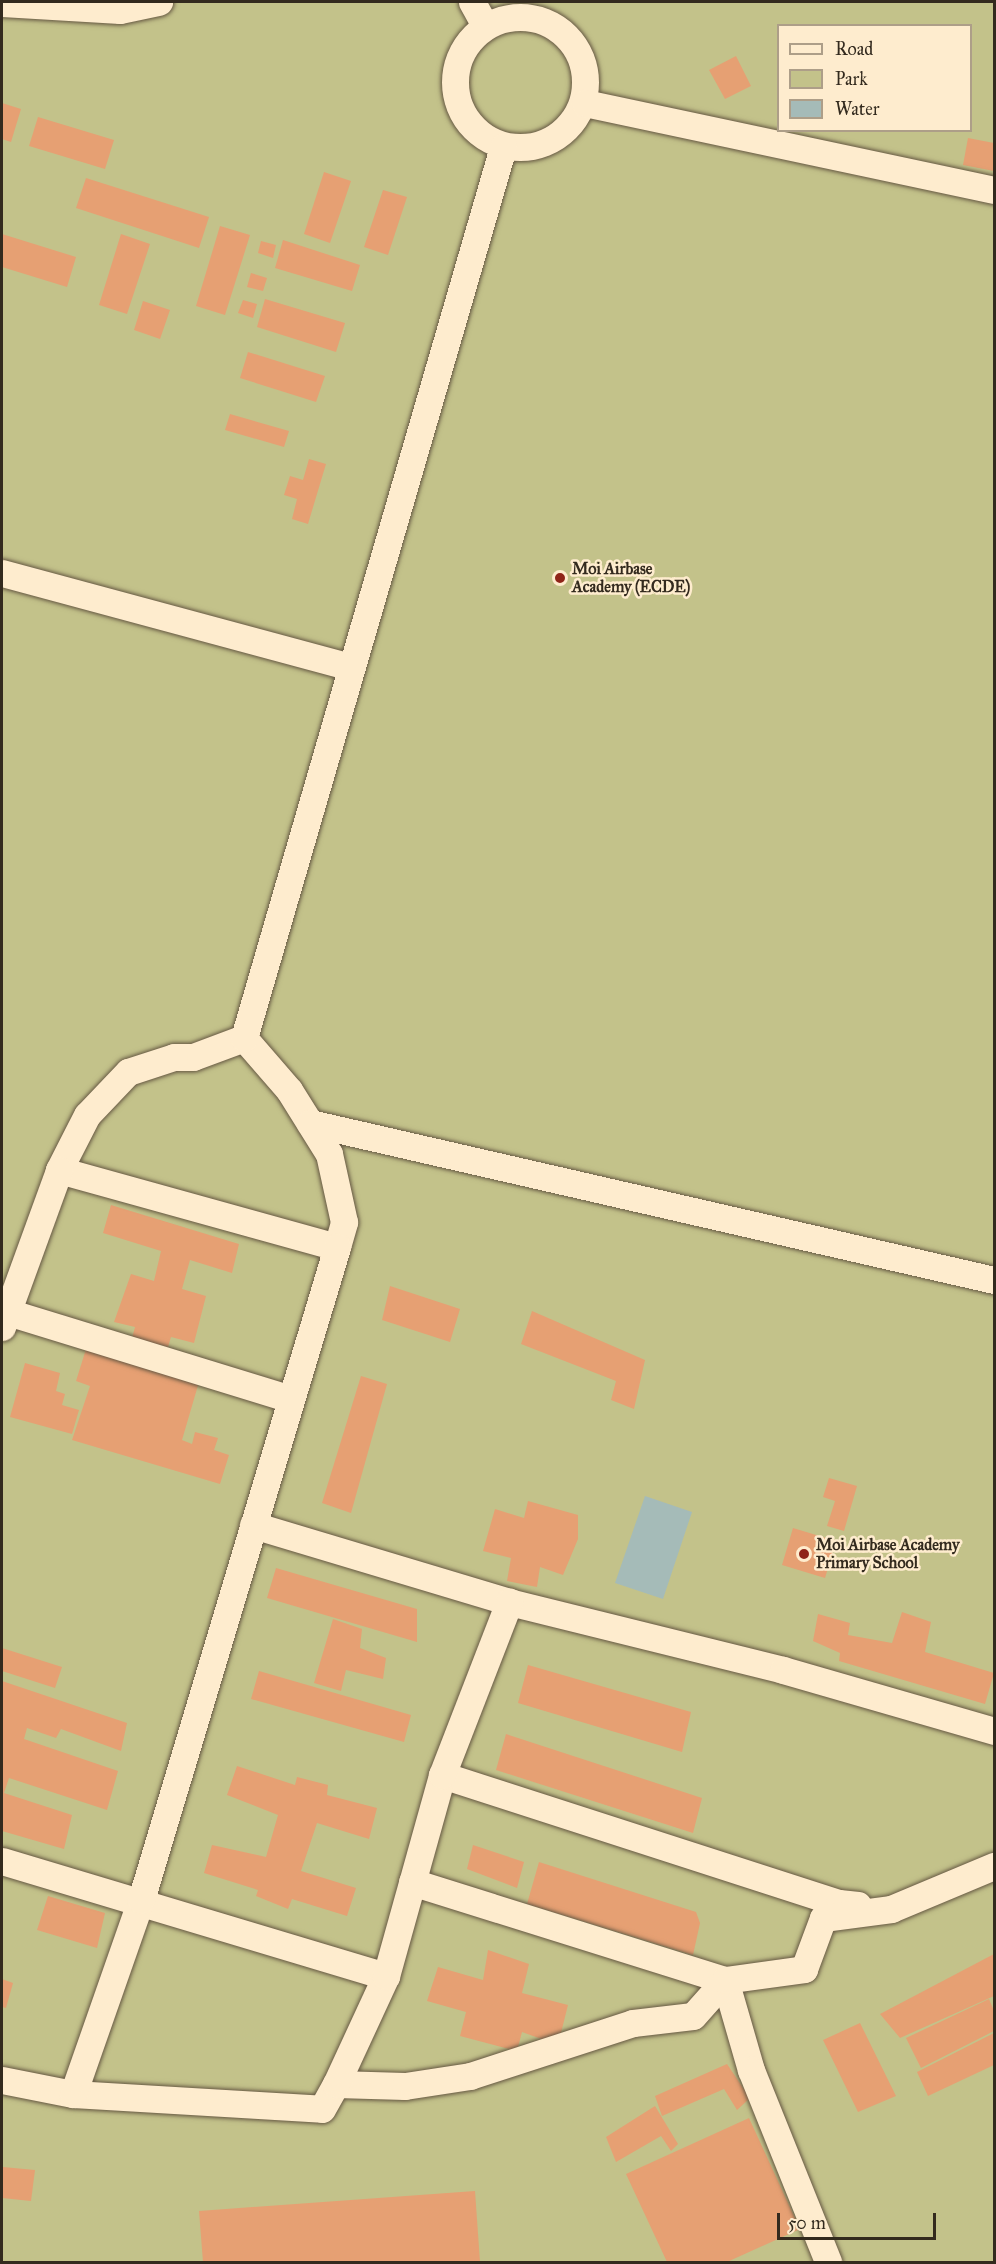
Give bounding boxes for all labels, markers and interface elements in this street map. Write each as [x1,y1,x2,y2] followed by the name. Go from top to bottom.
[777,24,972,132] legend
[835,38,873,60] text: Road
[835,68,868,90] text: Park
[835,98,879,120] text: Water
[572,559,690,597] place label: Moi Airbase Academy (ECDE)
[553,571,567,585] marker: Moi Airbase Academy (ECDE)
[816,1535,960,1573] place label: Moi Airbase Academy Primary School
[797,1547,811,1561] marker: Moi Airbase Academy Primary School
[780,2201,939,2239] scale bar
[788,2212,826,2234] text: 50 m

